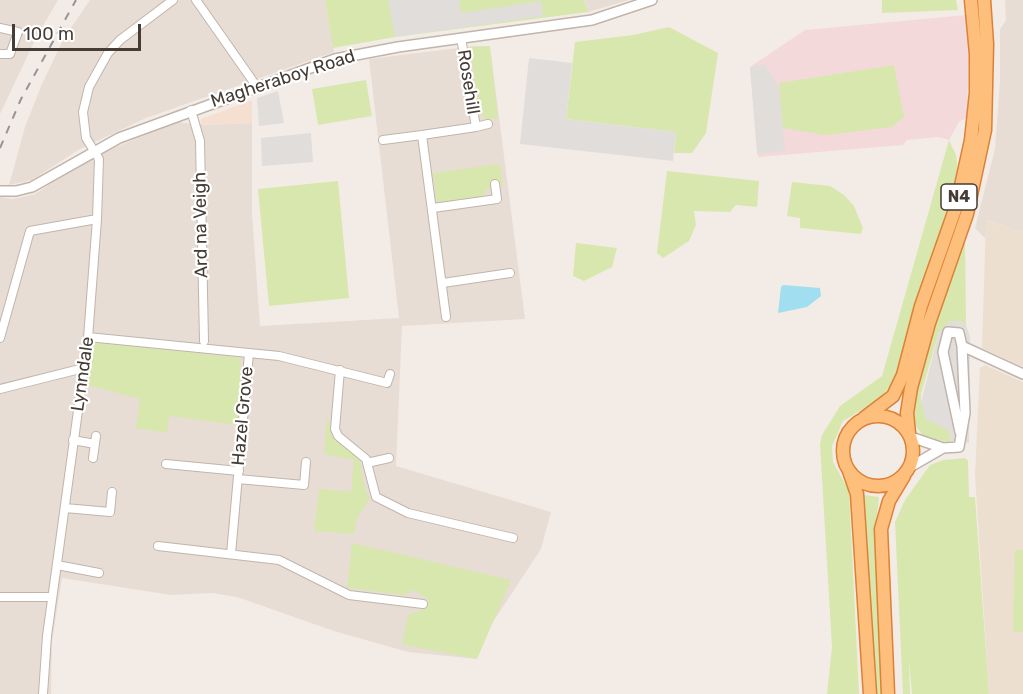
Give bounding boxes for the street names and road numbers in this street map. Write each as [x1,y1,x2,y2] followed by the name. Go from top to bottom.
[208,46,358,112] street label: Magheraboy Road
[452,48,484,116] street label: Rosehill
[189,172,213,278] street label: Ard na Veigh
[941,184,977,210] road number: N4
[67,335,99,413] street label: Lynndale
[228,366,258,466] street label: Hazel Grove

